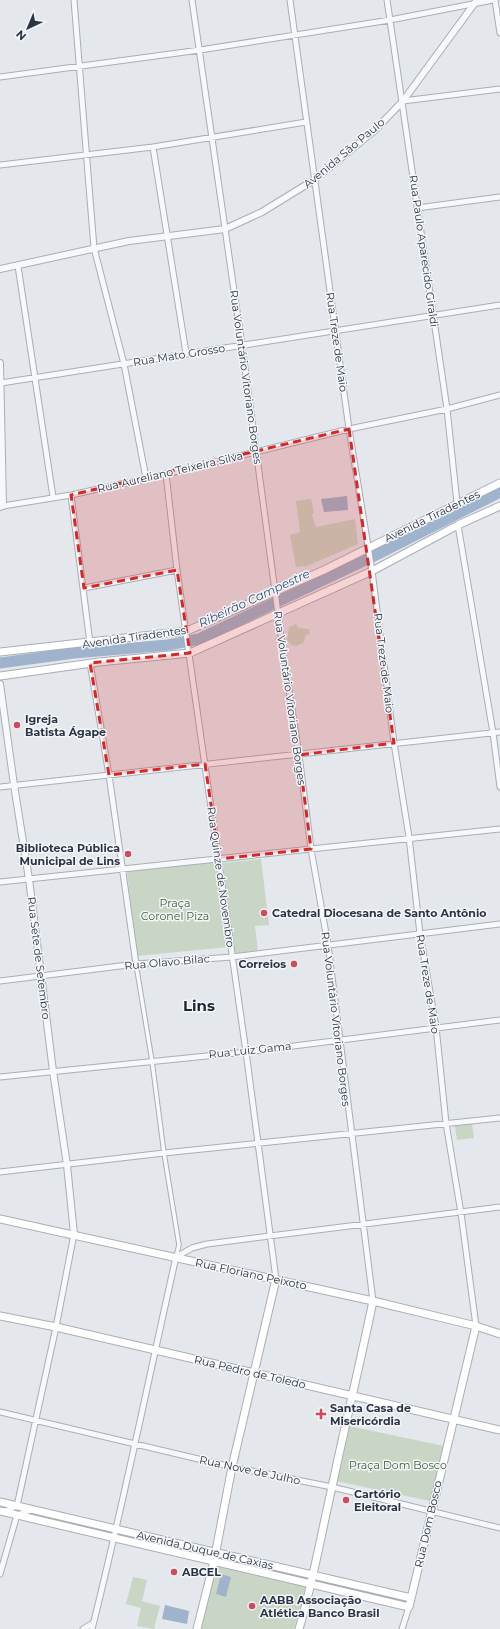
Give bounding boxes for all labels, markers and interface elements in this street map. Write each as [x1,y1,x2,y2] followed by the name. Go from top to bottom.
[8,8,48,48] north arrow
[13,27,29,43] text: N
[301,115,388,191] street label: Avenida São Paulo
[406,174,442,328] street label: Rua Paulo Aparecido Giraldi
[227,289,265,466] street label: Rua Voluntário Vitoriano Borges
[323,291,351,393] street label: Rua Treze de Maio
[132,341,226,369] street label: Rua Mato Grosso
[96,448,244,496] street label: Rua Aureliano Teixeira Silva
[382,486,483,545] street label: Avenida Tiradentes
[196,566,312,630] water label: Ribeirão Campestre
[271,610,309,787] street label: Rua Voluntário Vitoriano Borges
[371,612,397,714] street label: Rua Treze de Maio
[81,623,187,651] street label: Avenida Tiradentes
[25,712,106,739] place label: Igreja Batista Ágape
[12,720,22,730] marker: Igreja Batista Ágape
[204,806,238,948] street label: Rua Quinze de Novembro
[16,841,120,868] place label: Biblioteca Pública Municipal de Lins
[123,849,133,859] marker: Biblioteca Pública Municipal de Lins
[25,896,53,1020] street label: Rua Sete de Setembro
[141,896,209,923] park label: Praça Coronel Piza
[272,906,486,920] place label: Catedral Diocesana de Santo Antônio
[259,908,269,918] marker: Catedral Diocesana de Santo Antônio
[318,931,354,1108] street label: Rua Voluntário Vitoriano Borges
[413,933,443,1035] street label: Rua Treze de Maio
[124,951,210,973] street label: Rua Olavo Bilac
[238,957,286,971] place label: Correios
[289,959,299,969] marker: Correios
[183,996,215,1015] district label: Lins
[208,1039,292,1061] street label: Rua Luiz Gama
[194,1255,308,1293] street label: Rua Floriano Peixoto
[193,1352,307,1392] street label: Rua Pedro de Toledo
[330,1401,411,1428] place label: Santa Casa de Misericórdia
[315,1408,327,1420] marker: Santa Casa de Misericórdia
[198,1452,302,1488] street label: Rua Nove de Julho
[349,1458,447,1472] park label: Praça Dom Bosco
[411,1479,445,1569] street label: Rua Dom Bosco
[354,1487,401,1514] place label: Cartório Eleitoral
[341,1495,351,1505] marker: Cartório Eleitoral
[135,1527,275,1573] street label: Avenida Duque de Caxias
[181,1565,221,1579] place label: ABCEL
[169,1567,179,1577] marker: ABCEL
[259,1593,379,1620] place label: AABB Associação Atlética Banco Brasil
[247,1601,257,1611] marker: AABB Associação Atlética Banco Brasil

